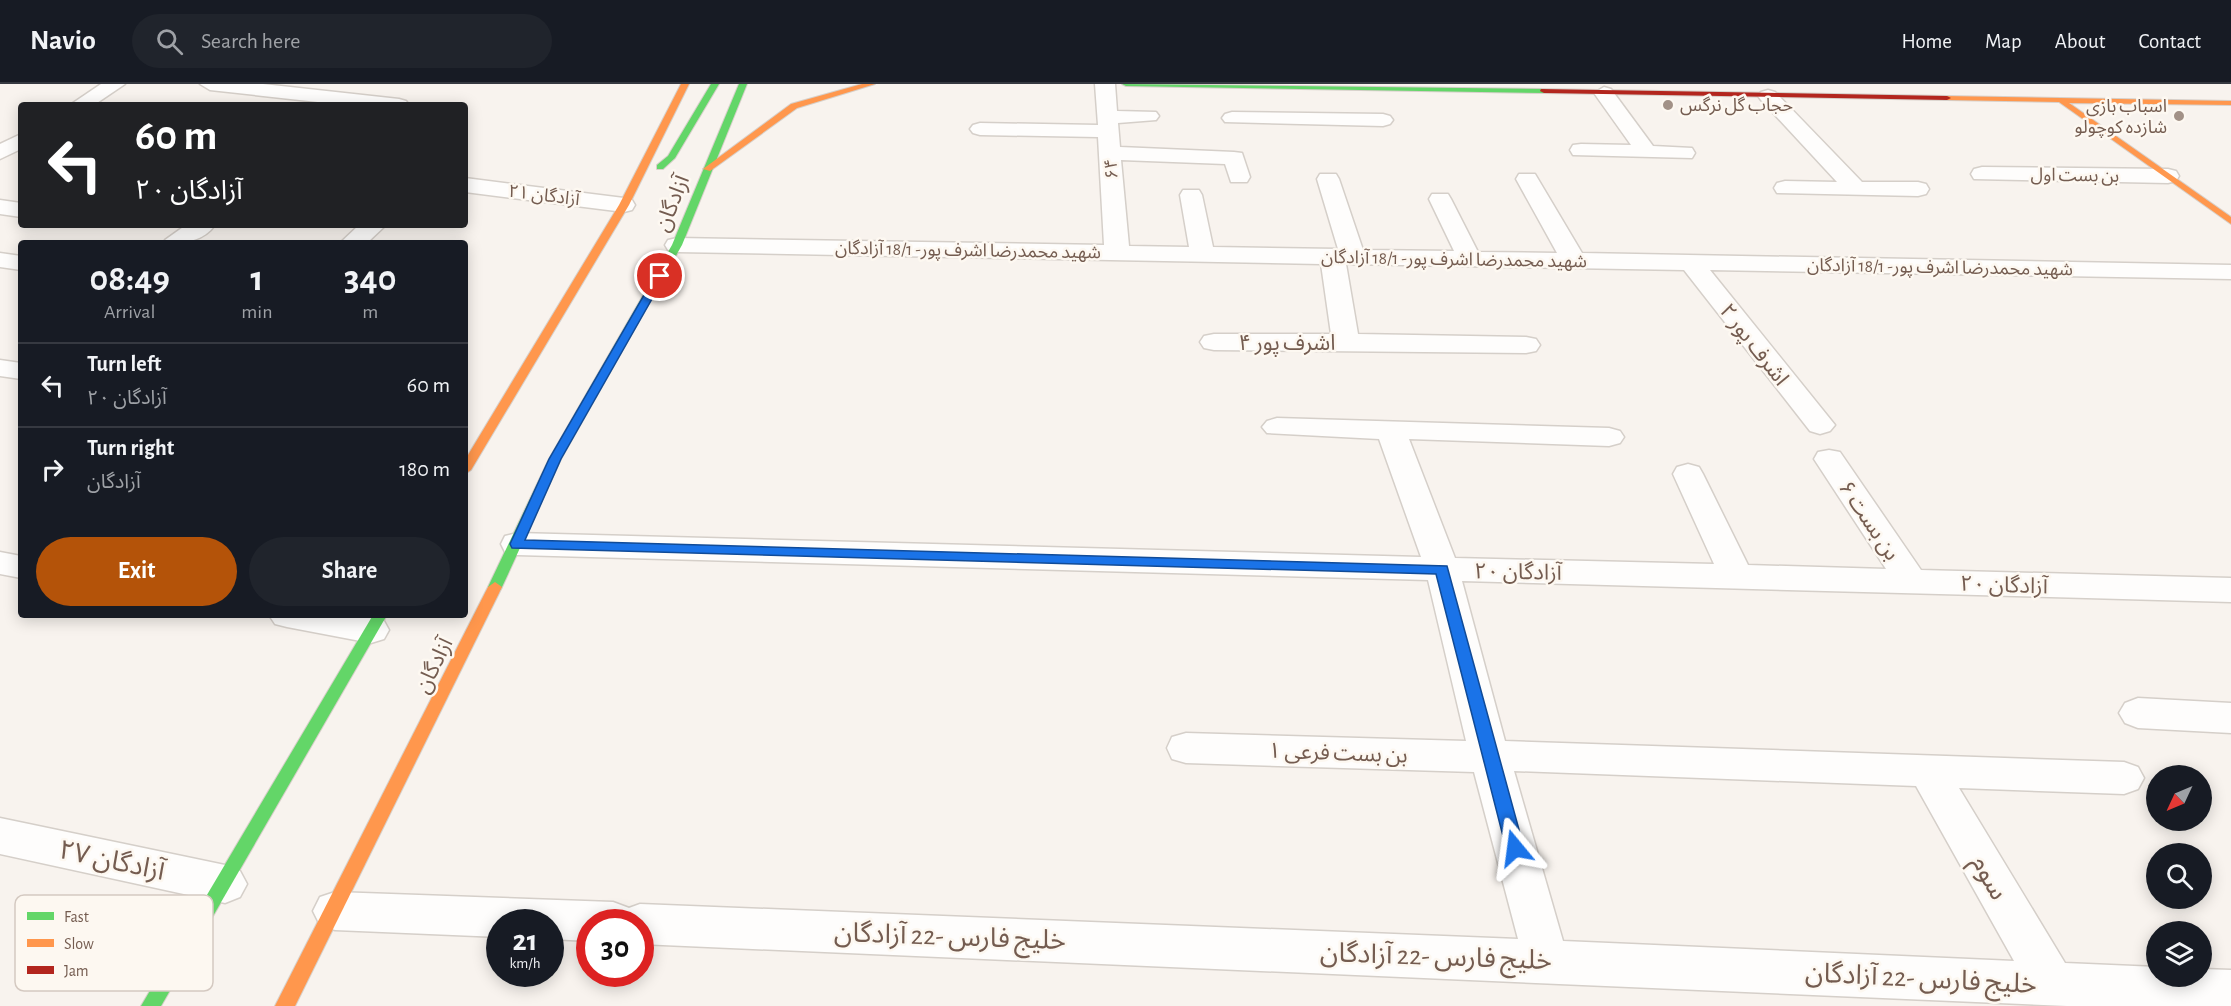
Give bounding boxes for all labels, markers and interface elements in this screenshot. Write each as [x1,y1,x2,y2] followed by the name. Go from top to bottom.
[132,14,552,68] search box
[153,25,186,58] icon: search
[30,27,96,55] text: Navio
[201,30,300,52] text: Search here
[1901,31,1952,52] text: Home
[1985,31,2022,52] text: Map
[2055,31,2105,52] text: About
[2138,31,2201,52] text: Contact
[1680,96,1793,116] place label: حجاب گل نرگس
[1661,98,1675,112] marker: حجاب گل نرگس
[2075,98,2167,138] place label: اسباب بازی شازده کوچولو
[2172,109,2186,123] marker: اسباب بازی شازده کوچولو
[135,115,217,157] text: 60 m
[36,126,114,204] icon: left
[1102,158,1122,180] street label: ۶۴
[2031,166,2119,187] street label: بن بست اول
[649,170,696,236] street label: آزادگان
[135,177,243,204] text: ۲۰ آزادگان
[507,181,581,210] street label: ۲۱ آزادگان
[835,238,1101,263] street label: شهید محمدرضا اشرف پور- 18/1 آزادگان
[1321,247,1587,272] street label: شهید محمدرضا اشرف پور- 18/1 آزادگان
[634,250,685,301] pin
[1807,255,2073,280] street label: شهید محمدرضا اشرف پور- 18/1 آزادگان
[643,259,676,292] icon: arrive
[90,261,170,297] text: 08:49
[250,261,263,297] text: 1
[344,261,396,297] text: 340
[1713,300,1793,392] street label: ۲ اشرف پور
[104,302,155,322] text: Arrival
[241,302,273,322] text: min
[362,302,378,322] text: m
[1238,332,1336,357] street label: ۴ اشرف پور
[87,353,161,375] text: Turn left
[36,369,69,402] icon: left
[407,374,450,396] text: 60 m
[87,388,167,408] text: ۲۰ آزادگان
[87,437,174,459] text: Turn right
[36,453,69,486] icon: right
[399,458,450,480] text: 180 m
[87,472,141,492] text: آزادگان
[1834,477,1904,565] street label: بن بست ۶
[36,537,237,606] button: Exit
[249,537,450,606] button: Share
[1474,558,1564,586] street label: ۲۰ آزادگان
[1960,571,2050,600] street label: ۲۰ آزادگان
[409,632,459,698] street label: آزادگان
[1268,740,1408,767] street label: بن بست فرعی ۱
[2146,765,2212,831] north arrow
[2146,765,2212,987] map controls
[1483,816,1547,880] position arrow
[56,835,169,887] street label: ۲۷ آزادگان
[2146,843,2212,909] button: search
[1961,850,2013,907] street label: سوم
[15,895,213,991] legend
[64,909,89,925] text: Fast
[576,909,654,987] speed limit sign: 30
[833,918,1066,960] street label: خلیج فارس -22 آزادگان
[2146,921,2212,987] button: layers
[513,926,537,956] text: 21
[64,936,94,952] text: Slow
[1319,938,1552,980] street label: خلیج فارس -22 آزادگان
[510,956,540,971] text: km/h
[1804,958,2038,1004] street label: خلیج فارس -22 آزادگان
[64,963,89,979] text: Jam

